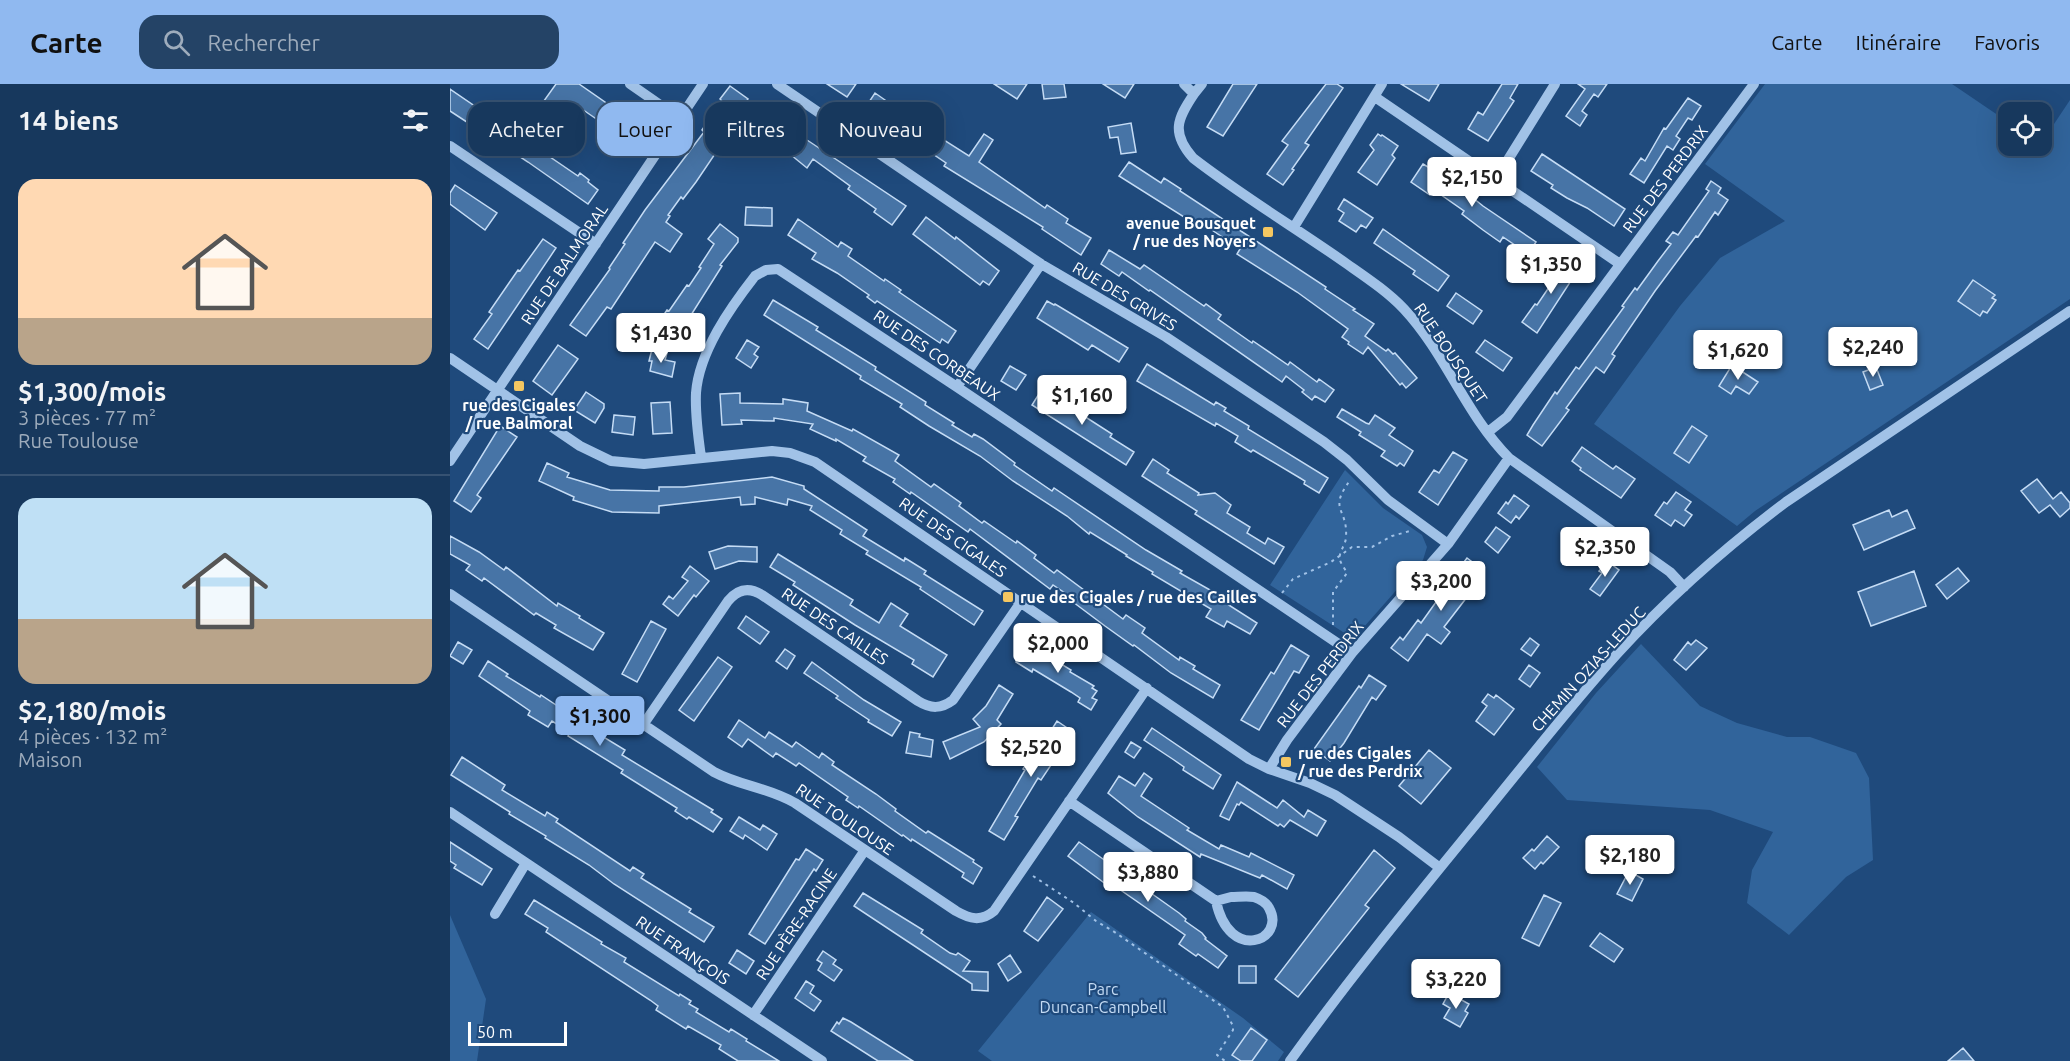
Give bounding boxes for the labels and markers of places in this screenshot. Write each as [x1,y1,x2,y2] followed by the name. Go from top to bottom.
[1423,157,1521,208] pin: $2,150
[1126,214,1256,250] place label: avenue Bousquet / rue des Noyers
[1261,225,1275,239] marker: avenue Bousquet / rue des Noyers
[1502,244,1600,295] pin: $1,350
[612,313,710,364] pin: $1,430
[1824,327,1922,378] pin: $2,240
[1689,330,1787,381] pin: $1,620
[1033,375,1131,426] pin: $1,160
[512,379,526,393] marker: rue des Cigales / rue Balmoral
[462,396,576,432] place label: rue des Cigales / rue Balmoral
[1556,527,1654,578] pin: $2,350
[1392,561,1490,612] pin: $3,200
[1020,588,1257,606] place label: rue des Cigales / rue des Cailles
[1001,590,1015,604] marker: rue des Cigales / rue des Cailles
[1009,623,1107,674] pin: $2,000
[551,696,649,747] pin: $1,300
[982,727,1080,778] pin: $2,520
[1297,744,1423,780] place label: rue des Cigales / rue des Perdrix
[1279,755,1293,769] marker: rue des Cigales / rue des Perdrix
[1581,835,1679,886] pin: $2,180
[1099,852,1197,903] pin: $3,880
[1407,959,1505,1010] pin: $3,220

